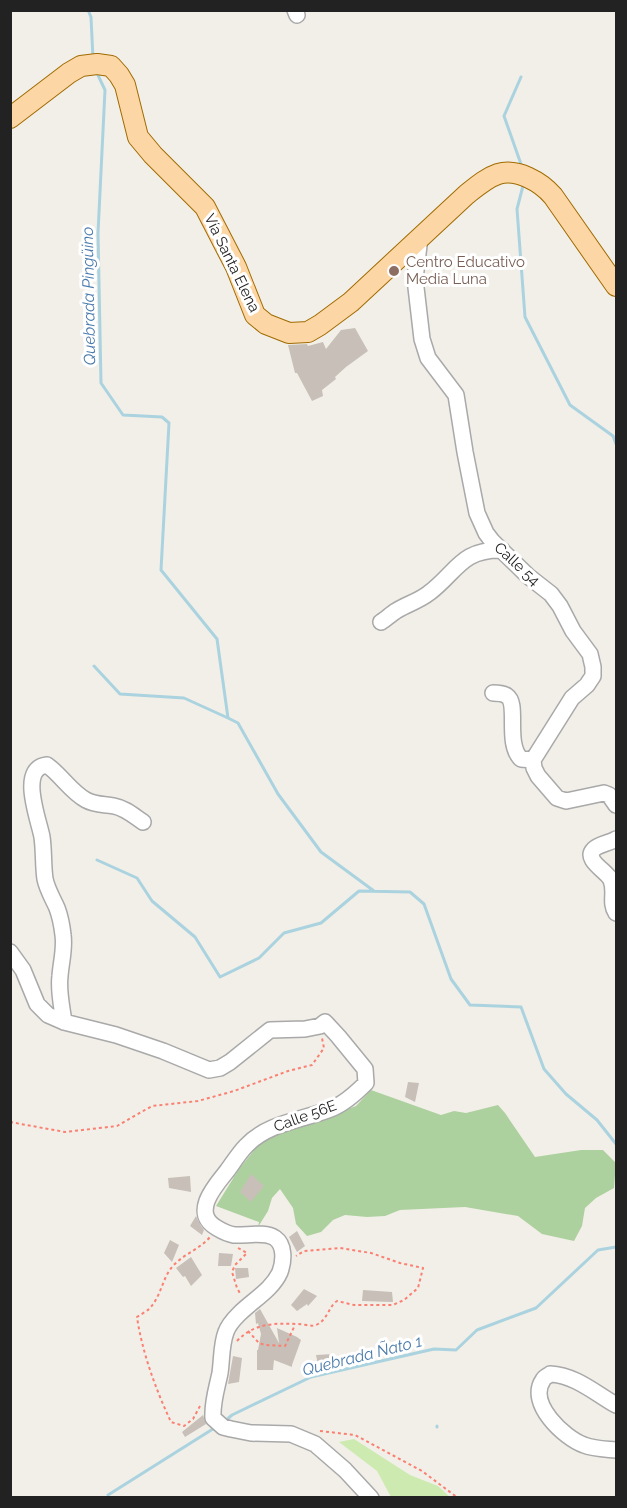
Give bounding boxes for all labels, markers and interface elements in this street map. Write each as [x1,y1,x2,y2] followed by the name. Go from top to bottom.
[200,211,264,315] street label: Vía Santa Elena
[78,226,99,365] water label: Quebrada Pingüino
[406,253,525,288] place label: Centro Educativo Media Luna
[387,264,401,278] marker: Centro Educativo Media Luna
[491,538,543,590] street label: Calle 54
[271,1096,339,1136] street label: Calle 56E
[300,1330,424,1380] water label: Quebrada Ñato 1

